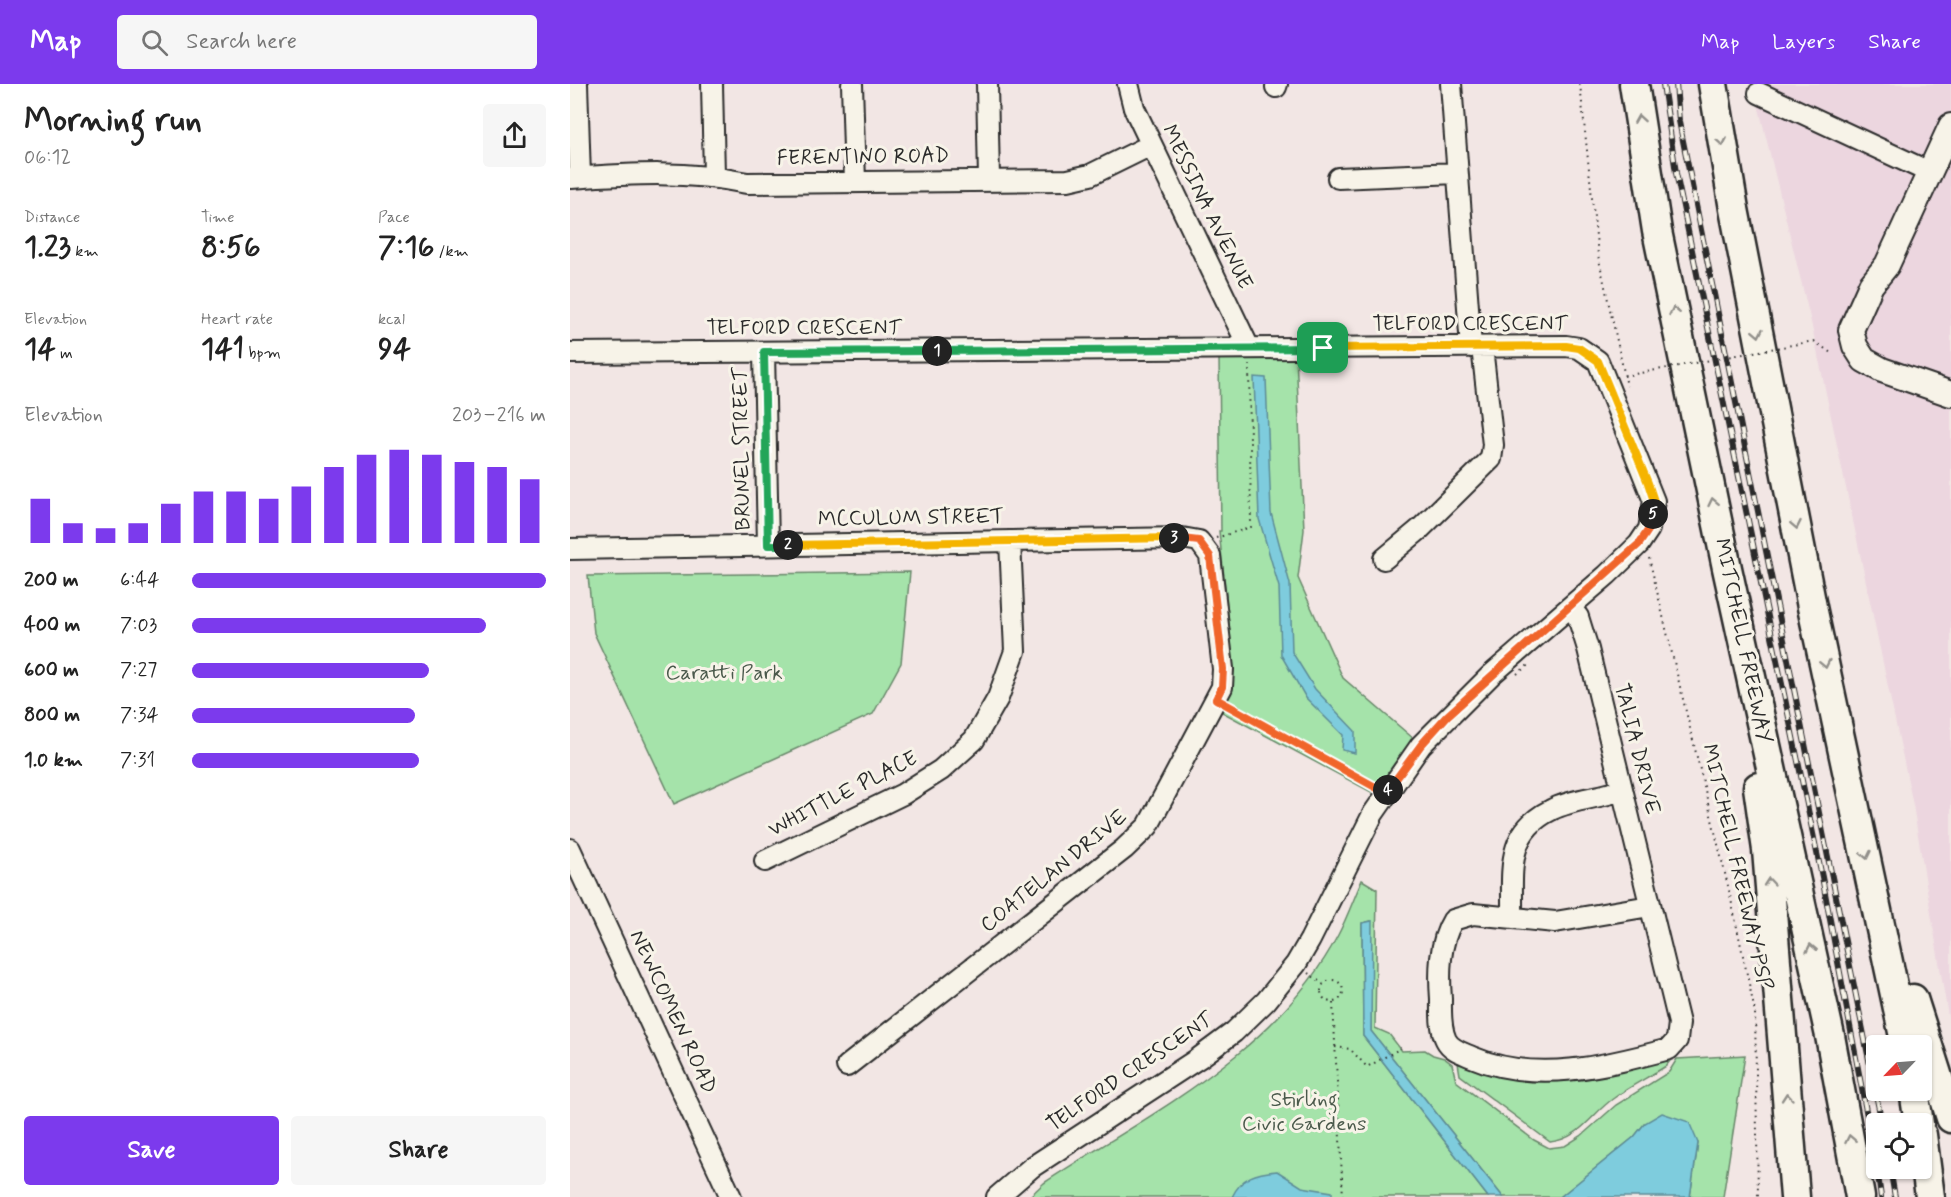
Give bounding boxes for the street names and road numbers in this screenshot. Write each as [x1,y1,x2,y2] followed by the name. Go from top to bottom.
[1155,120,1259,294] street label: MESSINA AVENUE
[777,141,949,173] street label: FERENTINO ROAD
[1372,310,1568,338] street label: TELFORD CRESCENT
[706,314,902,342] street label: TELFORD CRESCENT
[727,366,757,531] street label: BRUNEL STREET
[818,502,1004,534] street label: MCCULUM STREET
[1708,536,1778,746] street label: MITCHELL FREEWAY
[1607,680,1667,818] street label: TALIA DRIVE
[1695,741,1779,993] street label: MITCHELL FREEWAY PSP
[764,744,922,844] street label: WHITTLE PLACE
[975,803,1133,939] street label: COATELAN DRIVE
[623,926,723,1098] street label: NEWCOMEN ROAD
[1041,1005,1219,1138] street label: TELFORD CRESCENT

